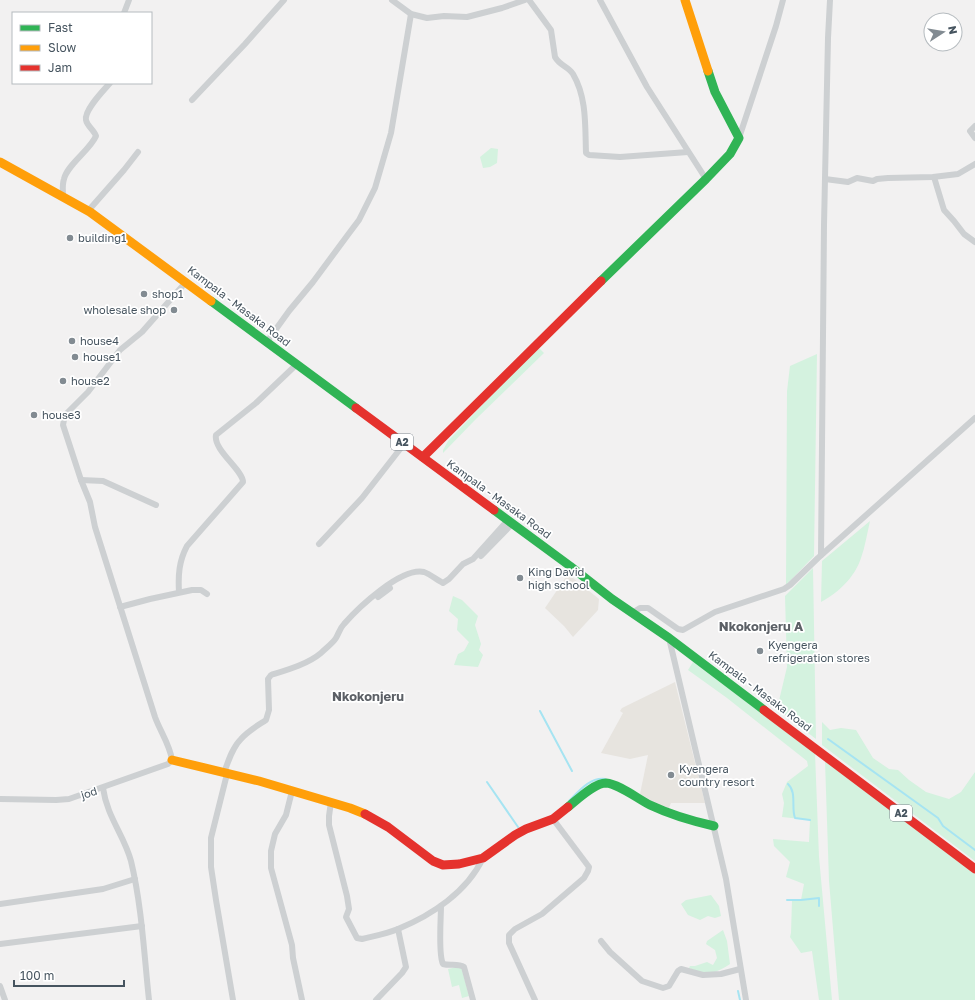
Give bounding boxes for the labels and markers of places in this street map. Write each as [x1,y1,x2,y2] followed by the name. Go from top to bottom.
[78,231,126,244] place label: building1
[65,233,75,243] marker: building1
[152,287,183,300] place label: shop1
[139,289,149,299] marker: shop1
[83,303,166,316] place label: wholesale shop
[169,305,179,315] marker: wholesale shop
[80,334,119,347] place label: house4
[67,336,77,346] marker: house4
[83,350,121,363] place label: house1
[70,352,80,362] marker: house1
[71,374,110,387] place label: house2
[58,376,68,386] marker: house2
[42,408,81,421] place label: house3
[29,410,39,420] marker: house3
[528,565,590,591] place label: King David high school
[515,573,525,583] marker: King David high school
[768,638,870,664] place label: Kyengera refrigeration stores
[755,646,765,656] marker: Kyengera refrigeration stores
[679,762,755,788] place label: Kyengera country resort
[666,770,676,780] marker: Kyengera country resort

